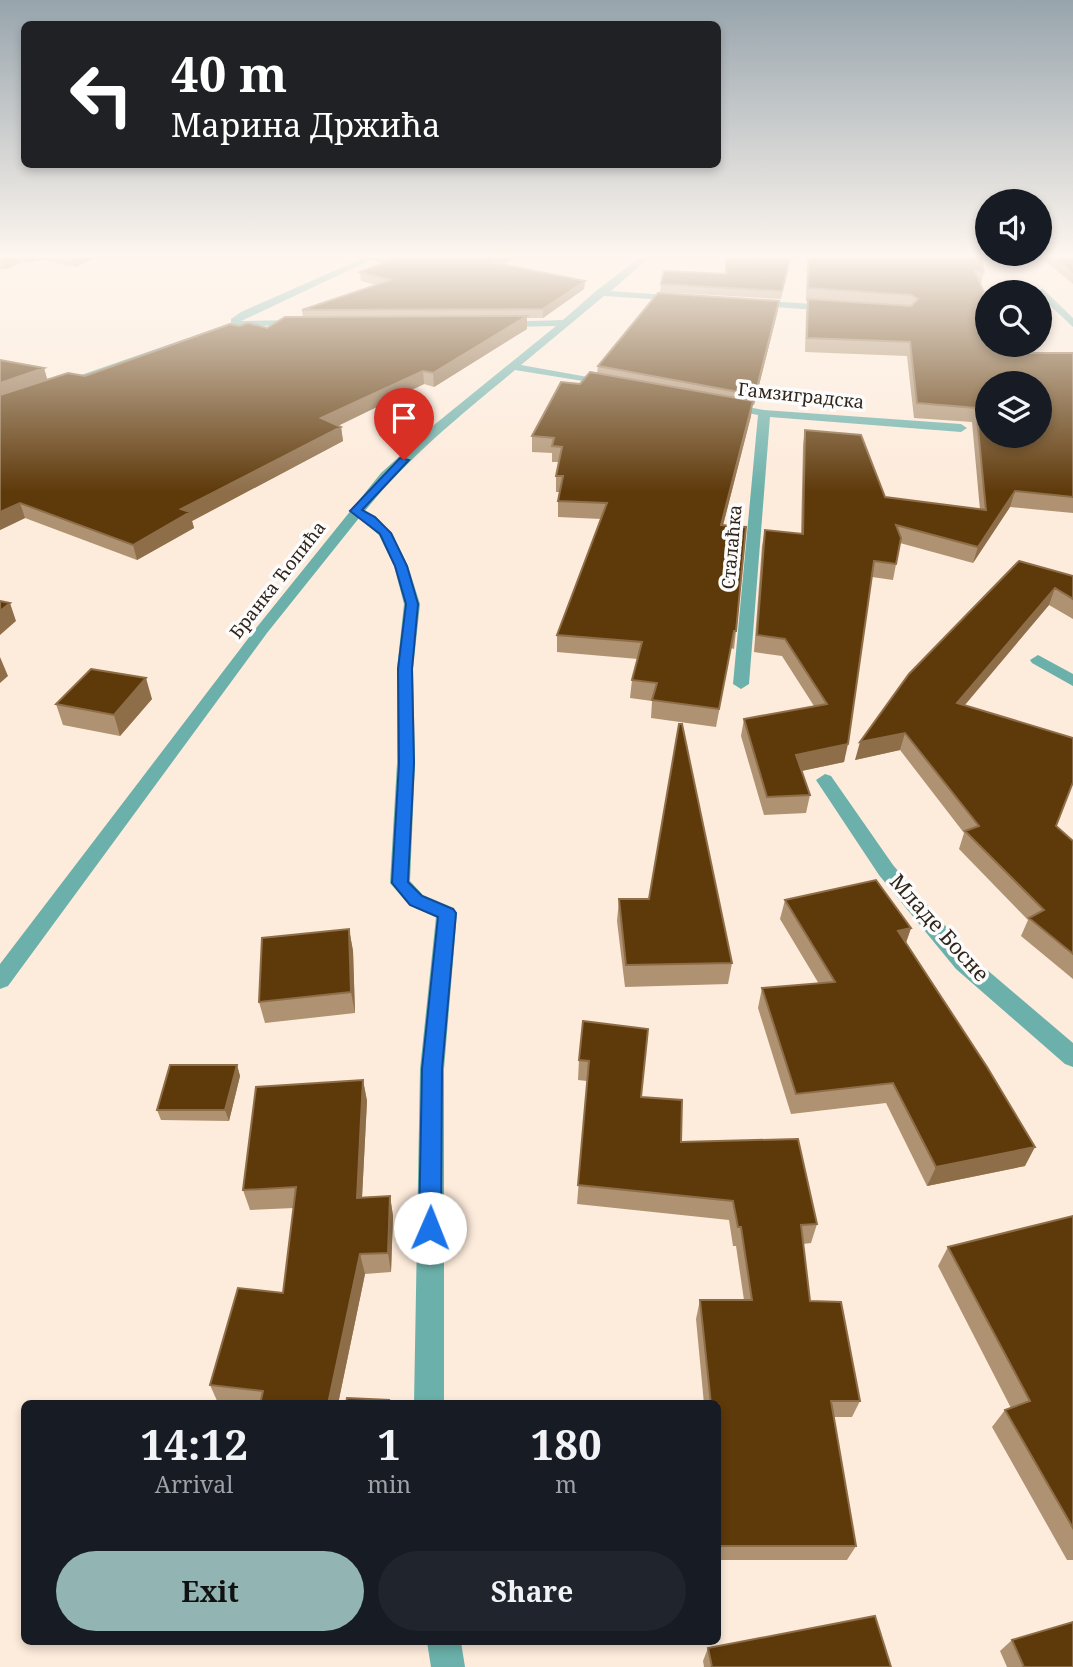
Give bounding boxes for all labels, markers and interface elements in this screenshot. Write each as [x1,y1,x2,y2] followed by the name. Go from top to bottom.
[171,40,287,106] text: 40 m
[56,49,147,140] icon: left
[171,103,440,146] text: Марина Држића
[975,189,1052,448] map controls
[975,189,1052,266] button: sound
[975,280,1052,357] button: search
[975,371,1052,448] button: layers
[737,376,866,414] street label: Гамзиградска
[374,388,434,460] pin
[385,399,423,437] icon: arrive
[715,504,747,590] street label: Сталаћка
[224,516,331,643] street label: Бранка Ћопића
[884,868,996,987] street label: Младе Босне
[393,1191,467,1265] position arrow
[140,1415,248,1472] text: 14:12
[377,1415,401,1472] text: 1
[530,1415,602,1472] text: 180
[155,1468,233,1500] text: Arrival
[367,1468,411,1500] text: min
[555,1468,577,1500] text: m
[56,1551,364,1631] button: Exit
[378,1551,686,1631] button: Share

